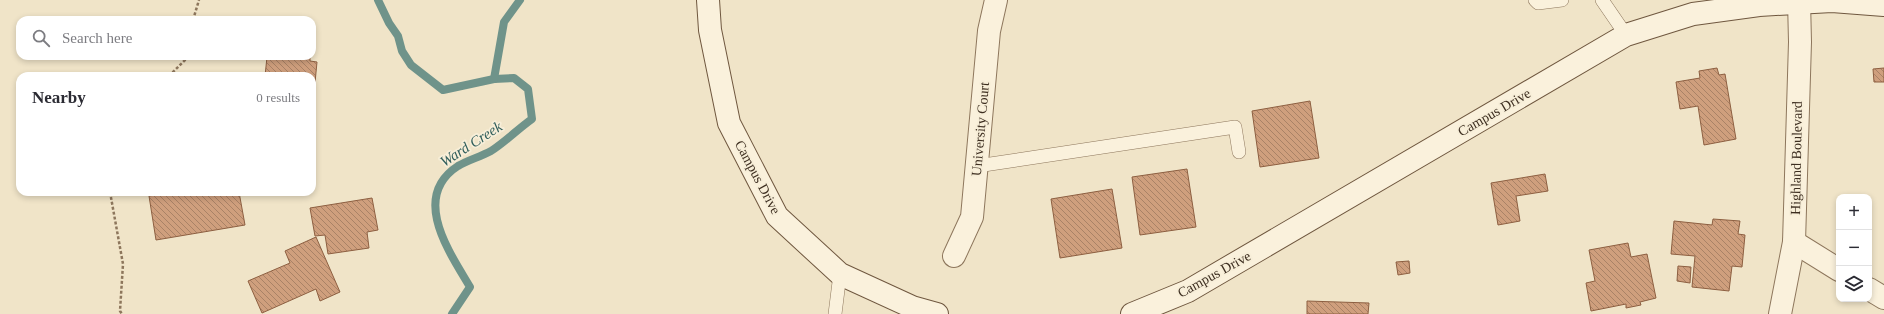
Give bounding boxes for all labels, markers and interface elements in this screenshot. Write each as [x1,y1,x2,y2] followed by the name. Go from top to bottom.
[16,16,316,60] search box
[30,27,52,49] icon: search
[62,30,132,46] text: Search here
[969,81,992,177] street label: University Court
[1455,86,1533,139] street label: Campus Drive
[32,88,86,107] text: Nearby
[256,90,300,105] text: 0 results
[1788,101,1805,215] street label: Highland Boulevard
[437,118,505,170] water label: Ward Creek
[732,138,783,217] street label: Campus Drive
[1836,194,1872,302] map controls
[1836,194,1872,230] button: +
[1836,230,1872,266] button: −
[1175,248,1253,301] street label: Campus Drive
[1836,266,1872,302] button: layers

